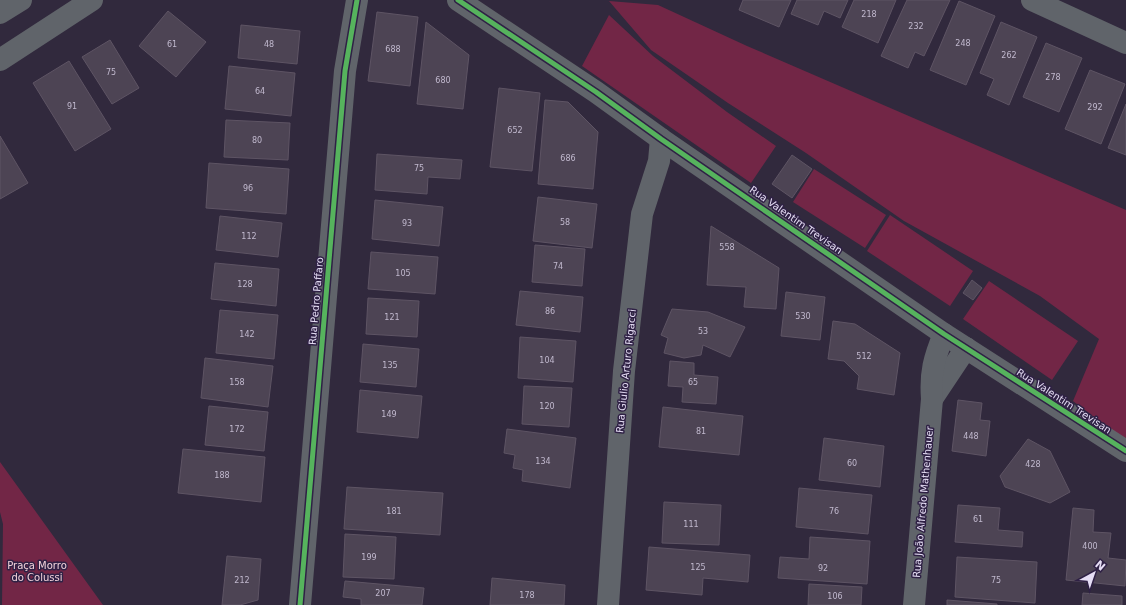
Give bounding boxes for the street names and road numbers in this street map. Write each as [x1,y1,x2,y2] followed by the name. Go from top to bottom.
[748,184,844,256] street label: Rua Valentim Trevisan
[307,257,325,345] street label: Rua Pedro Paffaro
[614,309,638,433] street label: Rua Giulio Arturo Rigacci
[1015,366,1113,436] street label: Rua Valentim Trevisan
[911,425,935,578] street label: Rua João Alfredo Mathenhauer

